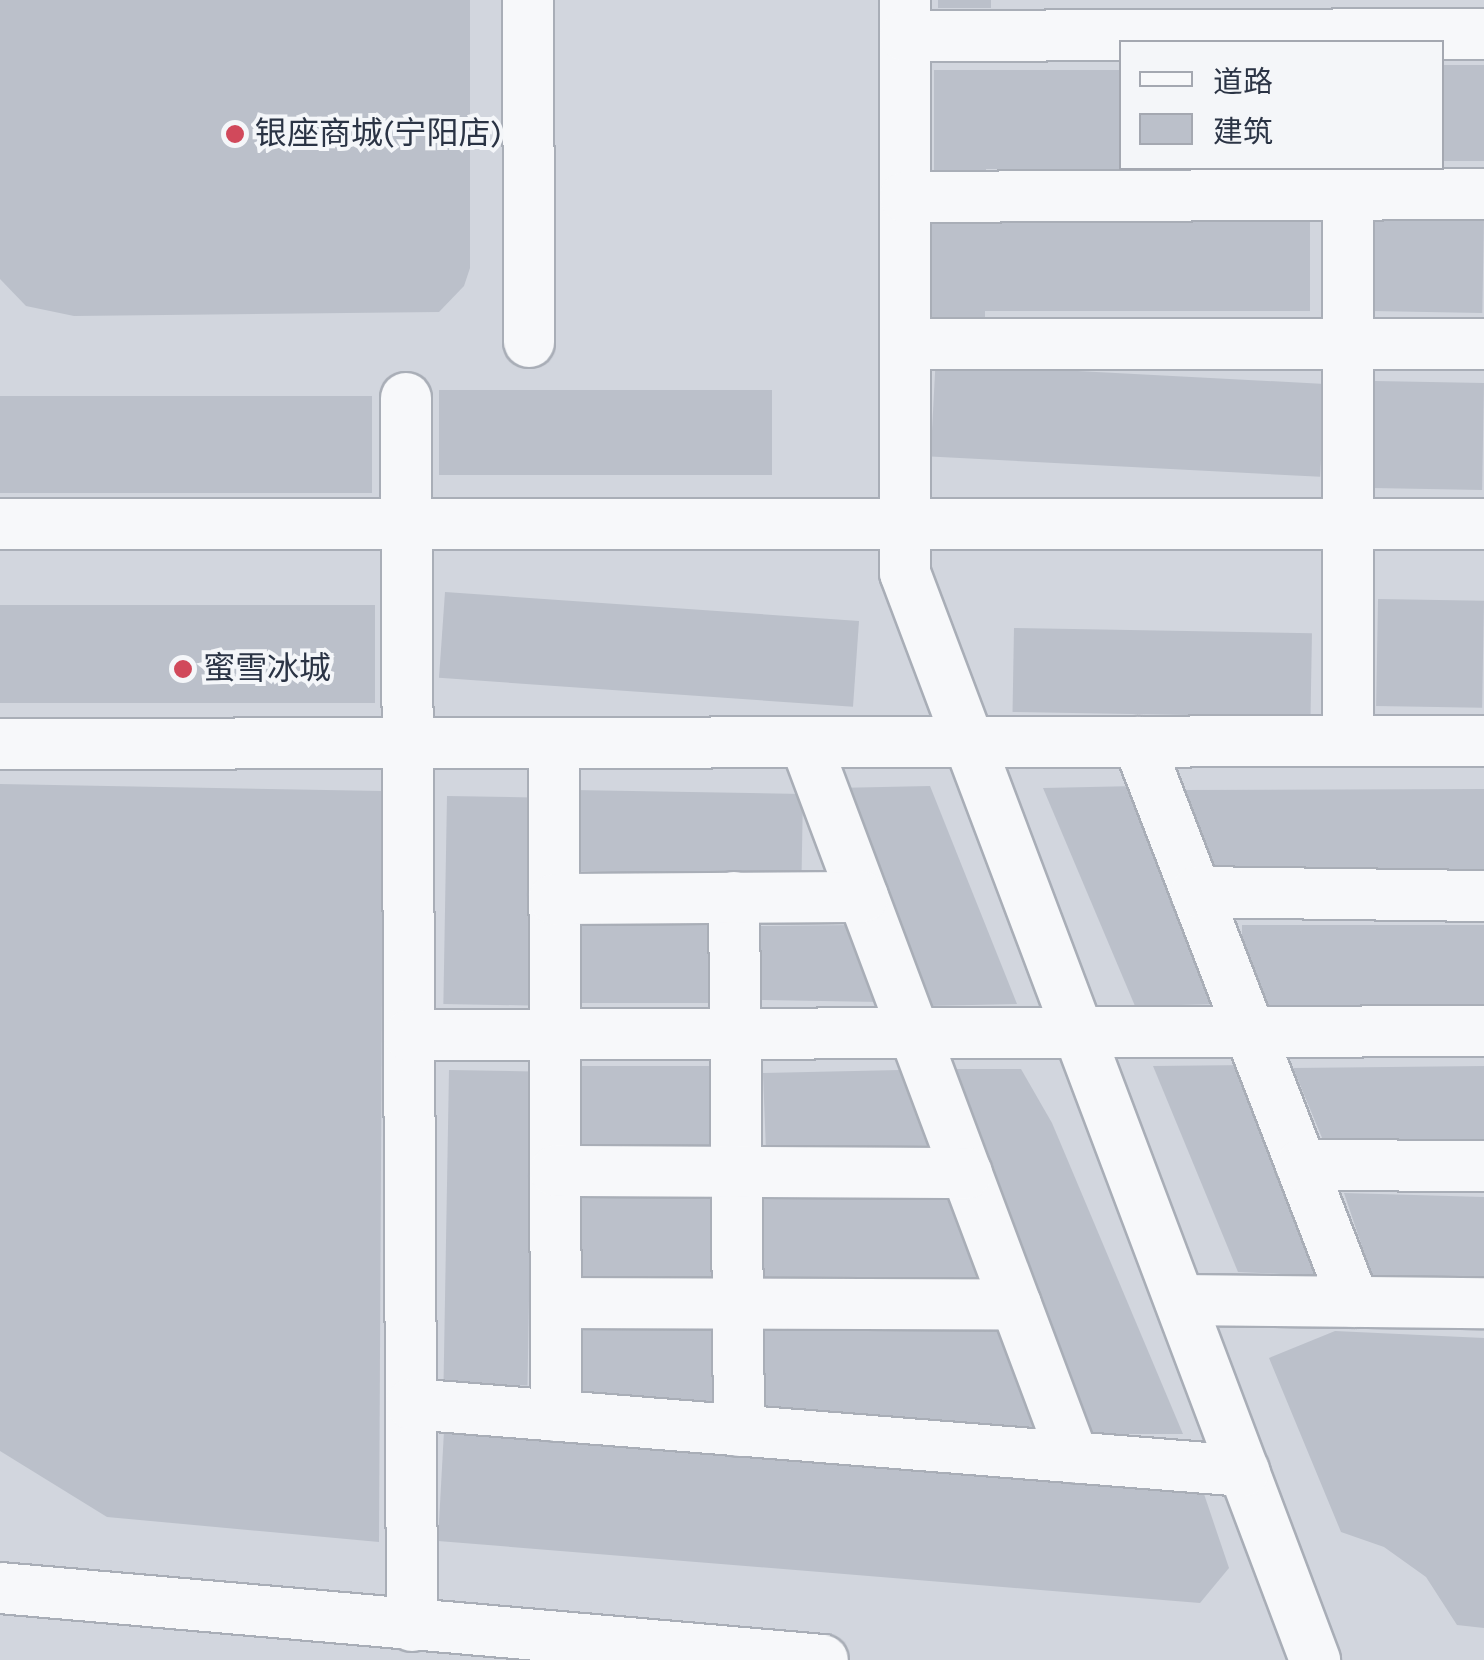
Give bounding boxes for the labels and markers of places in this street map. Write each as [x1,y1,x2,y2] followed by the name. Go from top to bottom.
[255,115,502,153] place label: 银座商城(宁阳店)
[224,123,246,145] marker: 银座商城(宁阳店)
[203,650,331,688] place label: 蜜雪冰城
[172,658,194,680] marker: 蜜雪冰城

